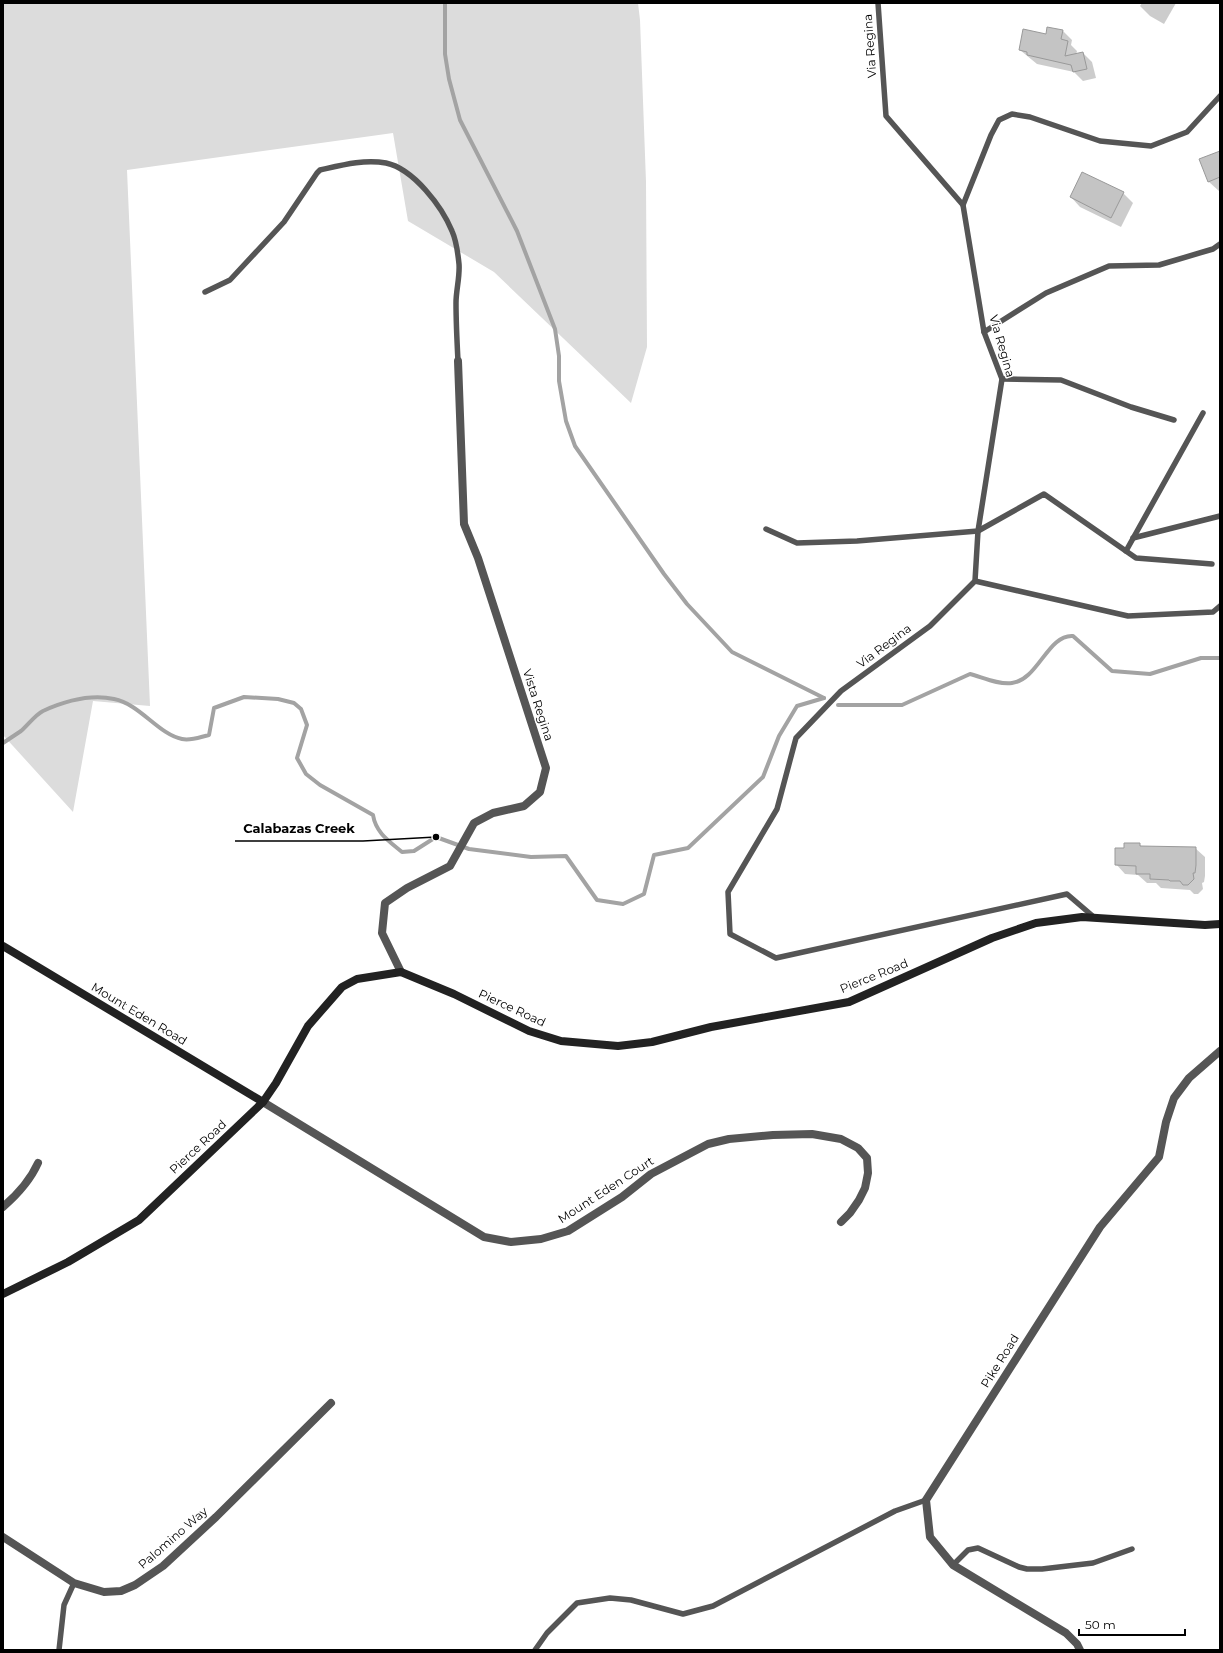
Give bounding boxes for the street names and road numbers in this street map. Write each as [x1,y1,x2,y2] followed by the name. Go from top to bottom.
[860,13,879,79] street label: Via Regina
[986,313,1019,379] street label: Via Regina
[854,620,914,671] street label: Via Regina
[520,667,557,743] street label: Vista Regina
[838,955,910,996] street label: Pierce Road
[89,979,190,1048] street label: Mount Eden Road
[476,985,548,1030] street label: Pierce Road
[166,1117,229,1177] street label: Pierce Road
[555,1153,657,1226] street label: Mount Eden Court
[977,1331,1022,1390] street label: Pike Road
[135,1503,211,1572] street label: Palomino Way

